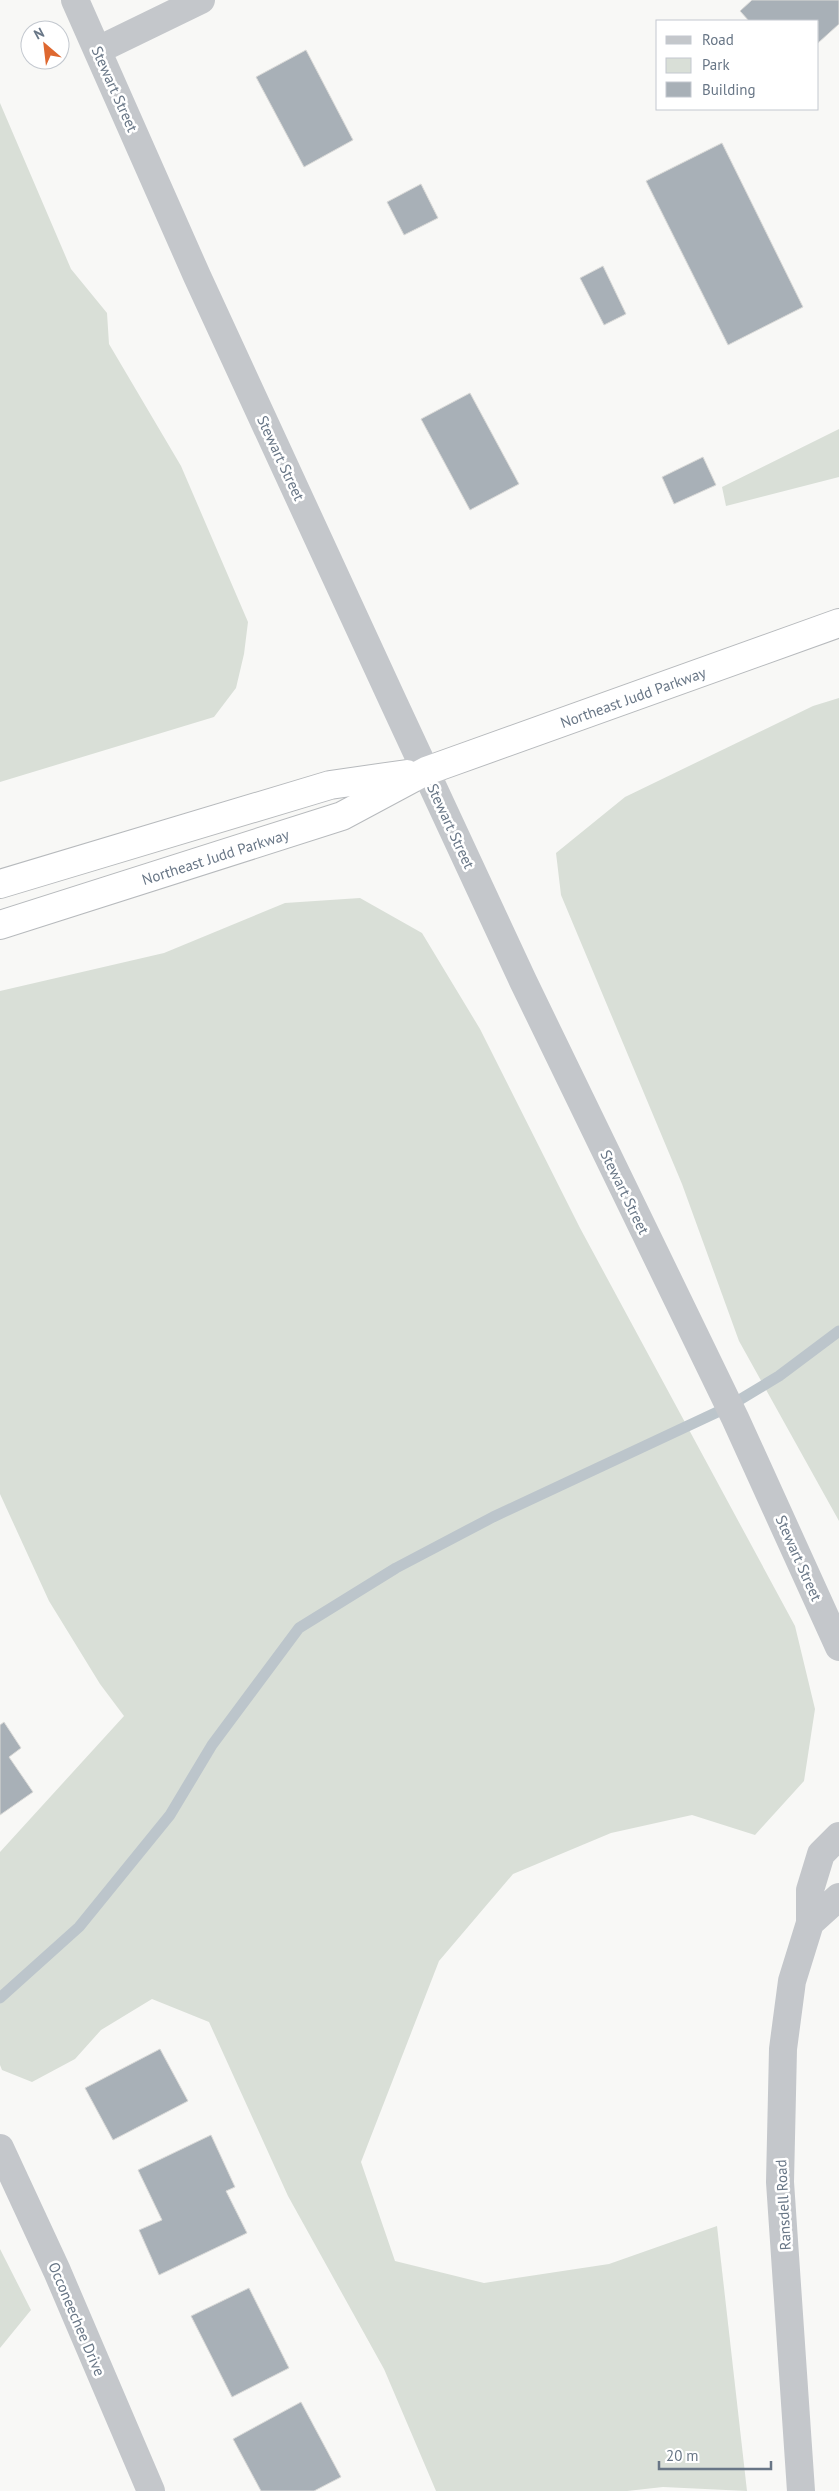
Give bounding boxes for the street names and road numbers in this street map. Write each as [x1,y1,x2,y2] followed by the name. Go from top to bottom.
[88,43,142,135] street label: Stewart Street
[253,412,309,504] street label: Stewart Street
[558,662,708,732] street label: Northeast Judd Parkway
[423,780,479,872] street label: Stewart Street
[139,824,291,889] street label: Northeast Judd Parkway
[596,1147,654,1237] street label: Stewart Street
[772,1512,826,1604] street label: Stewart Street
[771,2159,795,2251] street label: Ransdell Road
[44,2259,110,2379] street label: Occoneechee Drive

